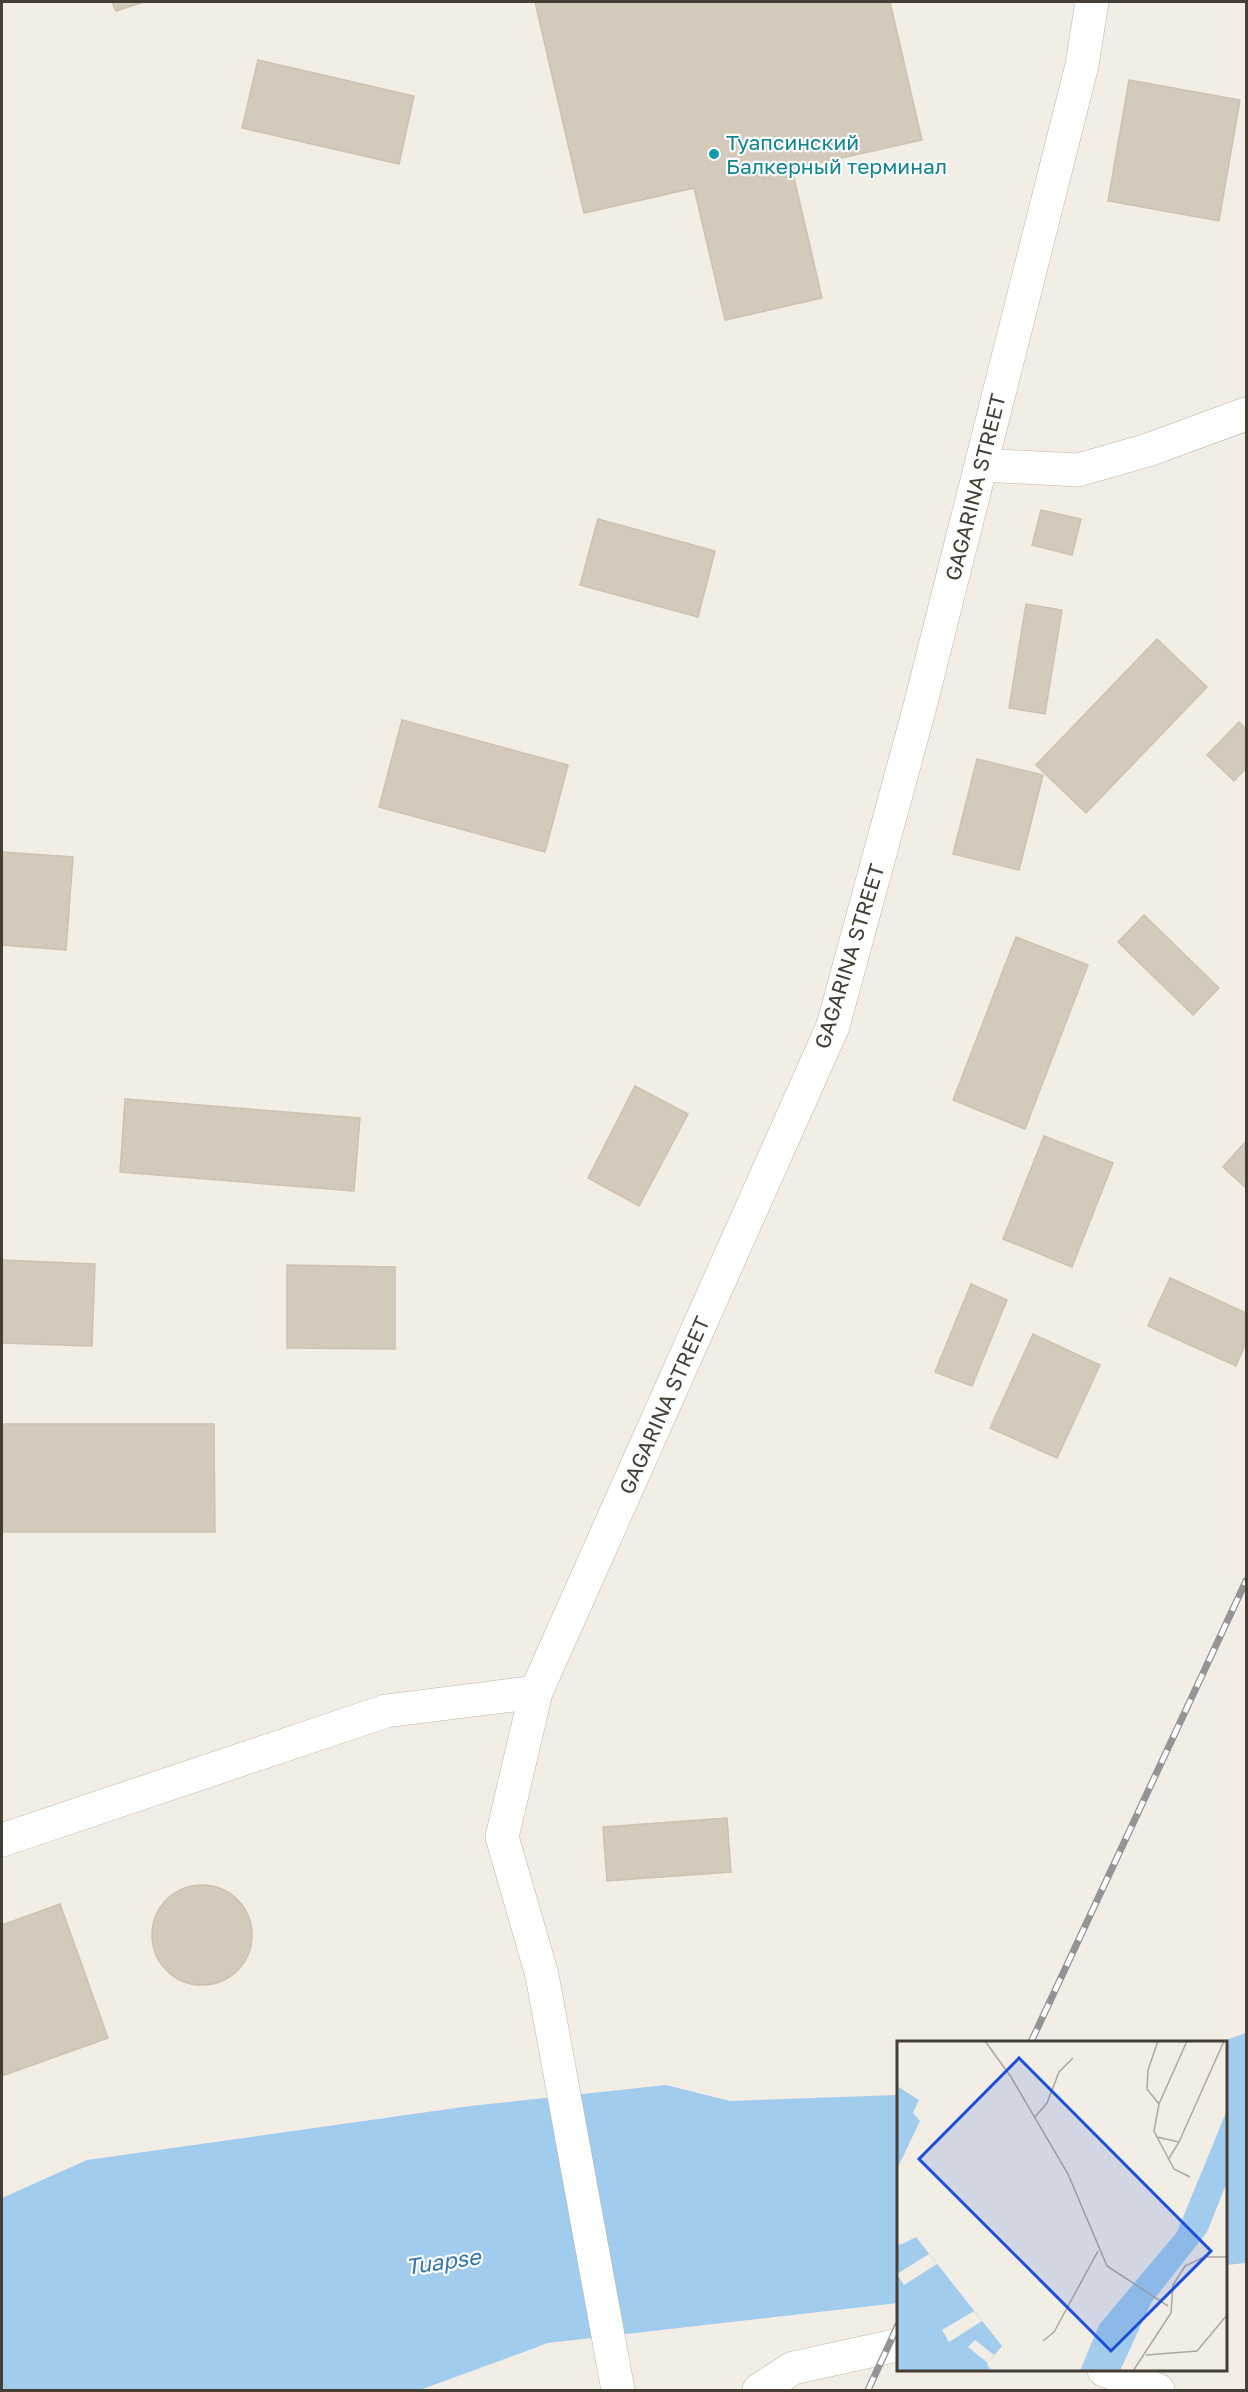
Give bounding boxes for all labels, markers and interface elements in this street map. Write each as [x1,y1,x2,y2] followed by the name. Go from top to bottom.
[726,129,947,179] place label: Туапсинский Балкерный терминал
[707,147,721,161] marker: Туапсинский Балкерный терминал
[939,391,1011,583] street label: GAGARINA STREET
[808,860,890,1052] street label: GAGARINA STREET
[613,1312,715,1498] street label: GAGARINA STREET
[897,2041,1227,2371] inset map
[404,2242,484,2280] water label: Tuapse

